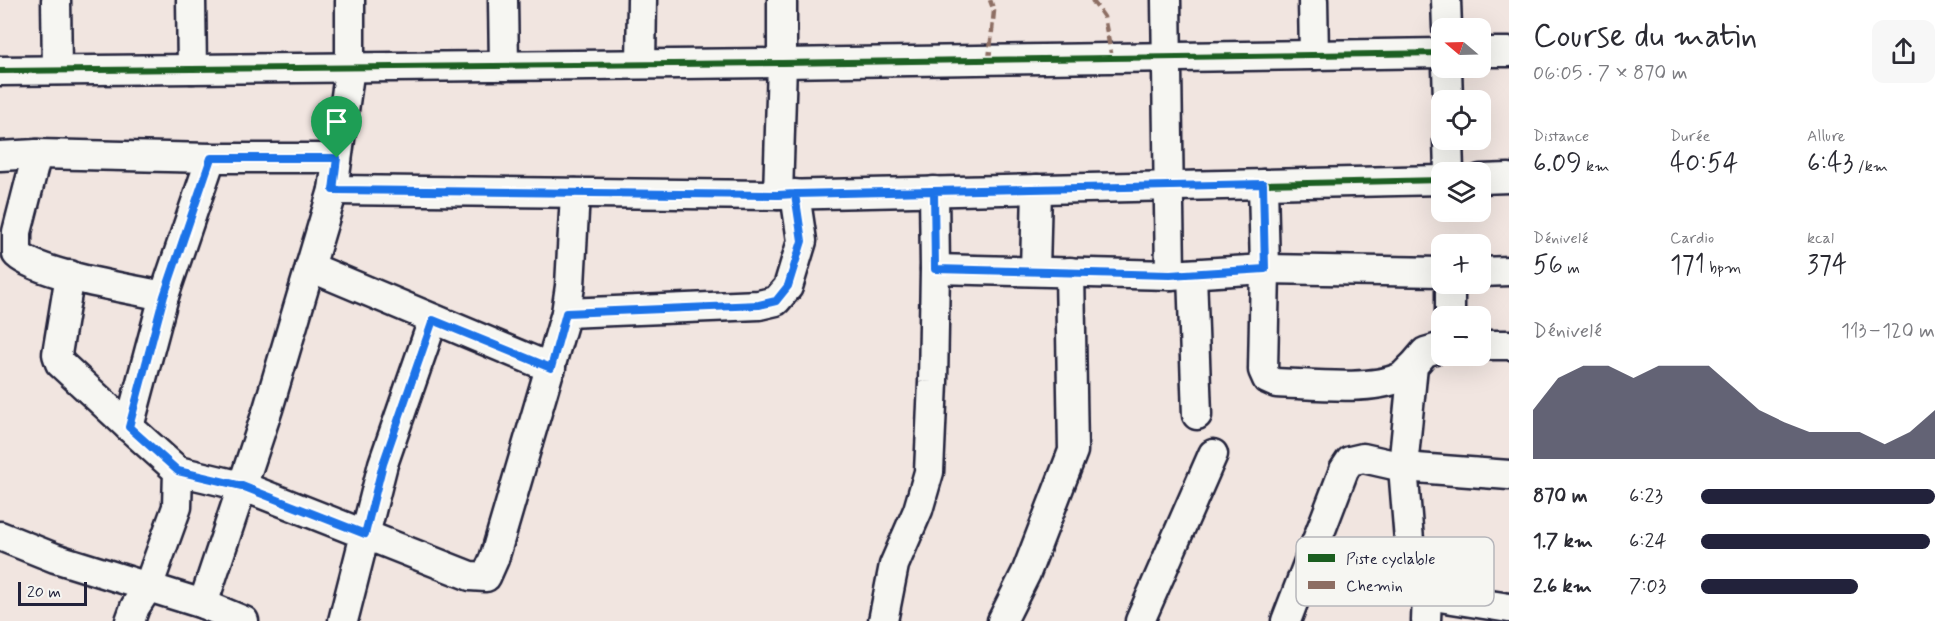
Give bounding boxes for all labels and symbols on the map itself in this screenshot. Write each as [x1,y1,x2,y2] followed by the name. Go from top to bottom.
[1431,18,1491,78] north arrow
[311,96,362,158] pin
[1296,537,1494,606] legend
[1346,549,1435,570] text: Piste cyclable
[1346,576,1403,597] text: Chemin
[18,579,87,606] scale bar

